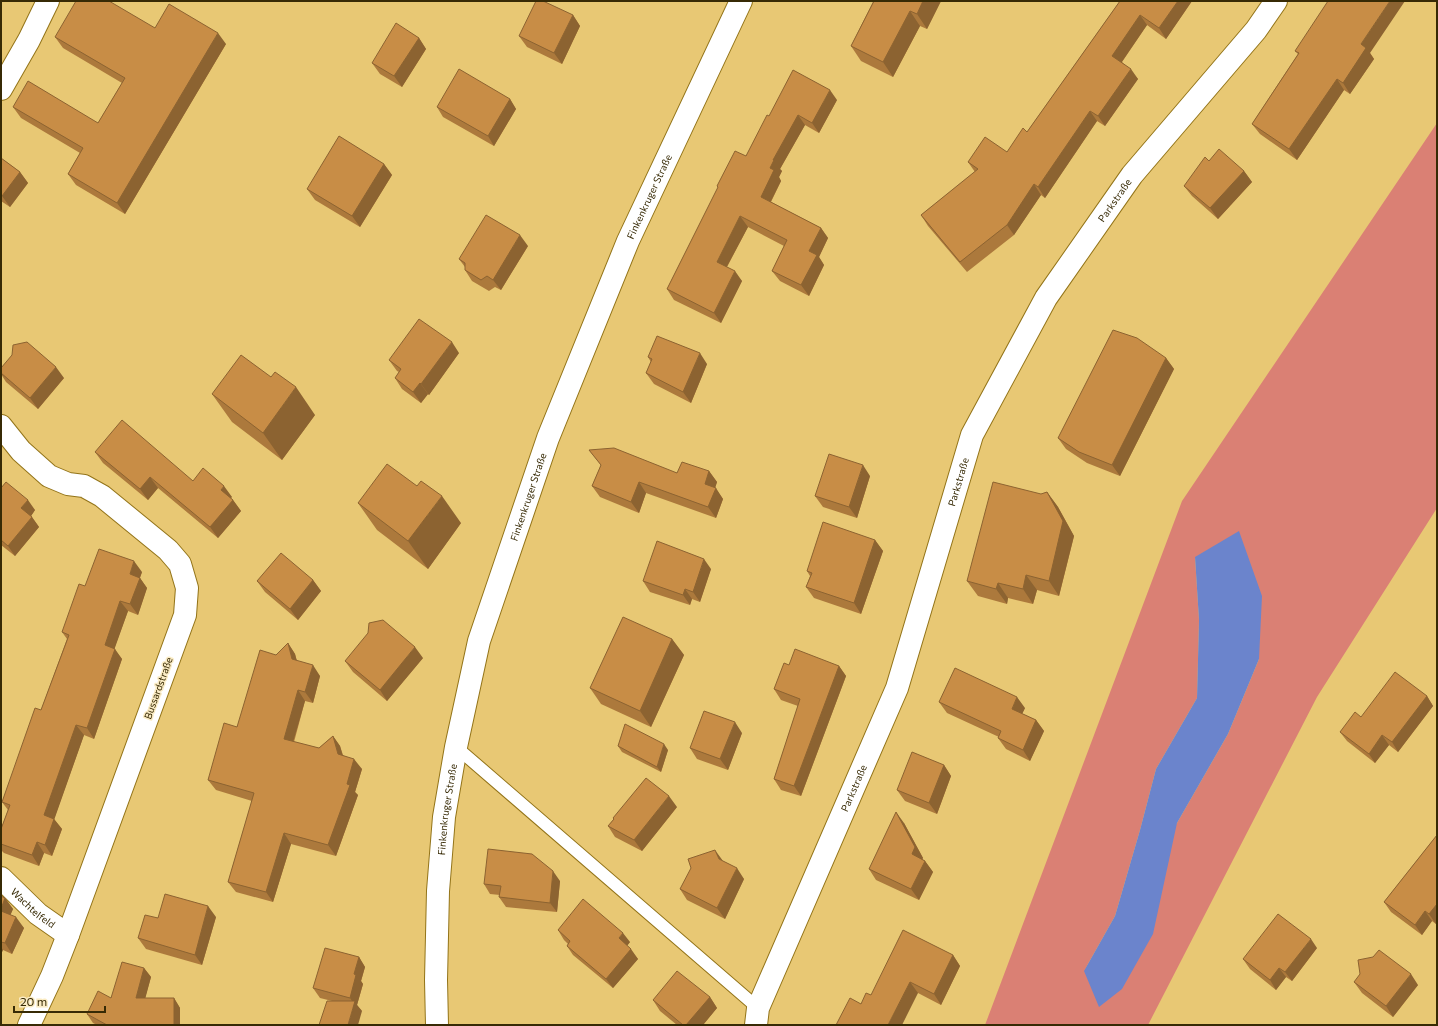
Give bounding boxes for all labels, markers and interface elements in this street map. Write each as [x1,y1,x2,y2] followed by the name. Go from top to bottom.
[624,152,674,241] street label: Finkenkruger Straße
[1095,176,1134,224] street label: Parkstraße
[507,451,549,542] street label: Finkenkruger Straße
[945,456,971,508] street label: Parkstraße
[141,655,175,721] street label: Bussardstraße
[435,763,459,856] street label: Finkenkruger Straße
[838,763,869,813] street label: Parkstraße
[9,885,58,930] street label: Wachtelfeld
[14,988,105,1014] scale bar
[20,994,47,1008] text: 20 m

